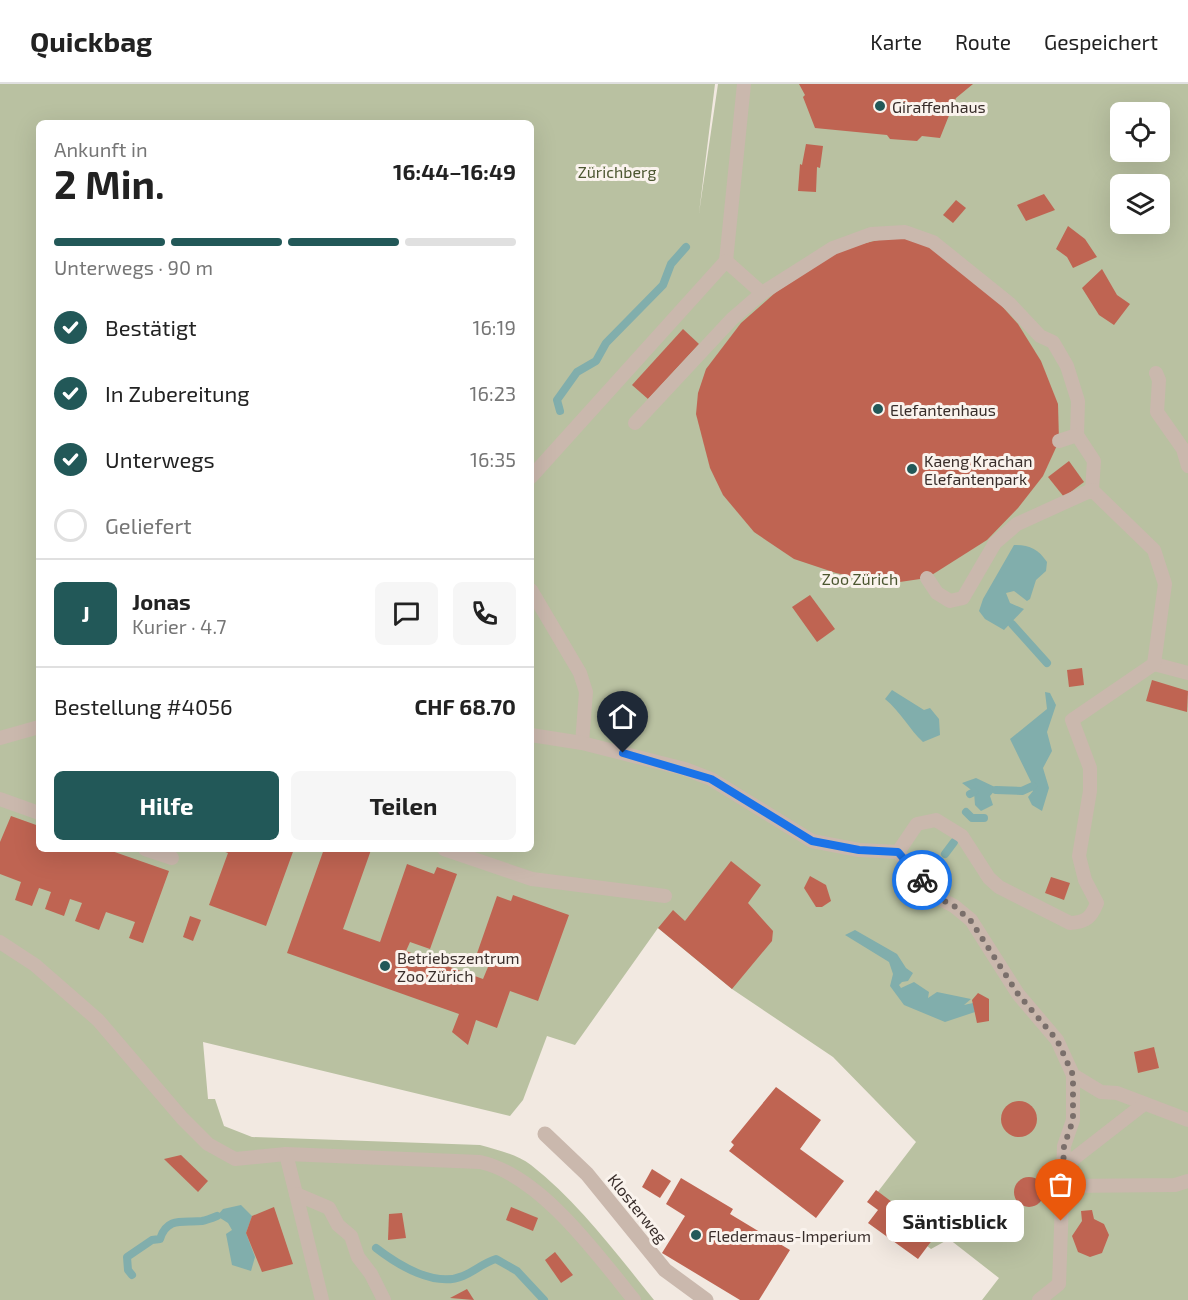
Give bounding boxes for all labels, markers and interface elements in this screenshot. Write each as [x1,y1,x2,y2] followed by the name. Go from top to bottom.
[30,24,152,58] text: Quickbag
[870,29,922,54] text: Karte
[955,29,1011,54] text: Route
[1044,29,1158,54] text: Gespeichert
[892,97,986,116] place label: Giraffenhaus
[873,99,887,113] marker: Giraffenhaus
[1110,102,1170,234] map controls
[1110,102,1170,162] button: locate
[54,137,148,161] text: Ankunft in
[393,158,516,184] text: 16:44–16:49
[54,160,165,207] text: 2 Min.
[578,162,656,181] park label: Zürichberg
[1110,174,1170,234] button: layers
[54,255,213,279] text: Unterwegs · 90 m
[54,311,87,344] icon: check
[105,314,197,340] text: Bestätigt
[472,315,516,339] text: 16:19
[54,377,87,410] icon: check
[105,380,250,406] text: In Zubereitung
[470,381,516,405] text: 16:23
[890,400,996,419] place label: Elefantenhaus
[871,402,885,416] marker: Elefantenhaus
[54,443,87,476] icon: check
[105,446,215,472] text: Unterwegs
[470,447,516,471] text: 16:35
[924,451,1032,488] place label: Kaeng Krachan Elefantenpark
[905,462,919,476] marker: Kaeng Krachan Elefantenpark
[105,512,192,538] text: Geliefert
[822,569,898,588] park label: Zoo Zürich
[375,582,438,645] button: chat
[453,582,516,645] button: phone
[132,588,191,614] text: Jonas
[81,600,90,626] text: J
[132,614,227,638] text: Kurier · 4.7
[597,691,648,753] pin
[54,693,233,719] text: Bestellung #4056
[414,693,516,719] text: CHF 68.70
[606,700,639,733] icon: home
[54,771,279,840] button: Hilfe
[291,771,516,840] button: Teilen
[892,850,952,910] courier
[906,864,939,897] icon: bike
[397,948,520,985] place label: Betriebszentrum Zoo Zürich
[378,959,392,973] marker: Betriebszentrum Zoo Zürich
[1035,1159,1086,1221] pin
[1044,1168,1077,1201] icon: bag
[604,1170,672,1246] street label: Klosterweg
[887,1200,1025,1242] callout: Säntisblick
[903,1209,1007,1233] text: Säntisblick
[708,1226,871,1245] place label: Fledermaus-Imperium
[689,1228,703,1242] marker: Fledermaus-Imperium

